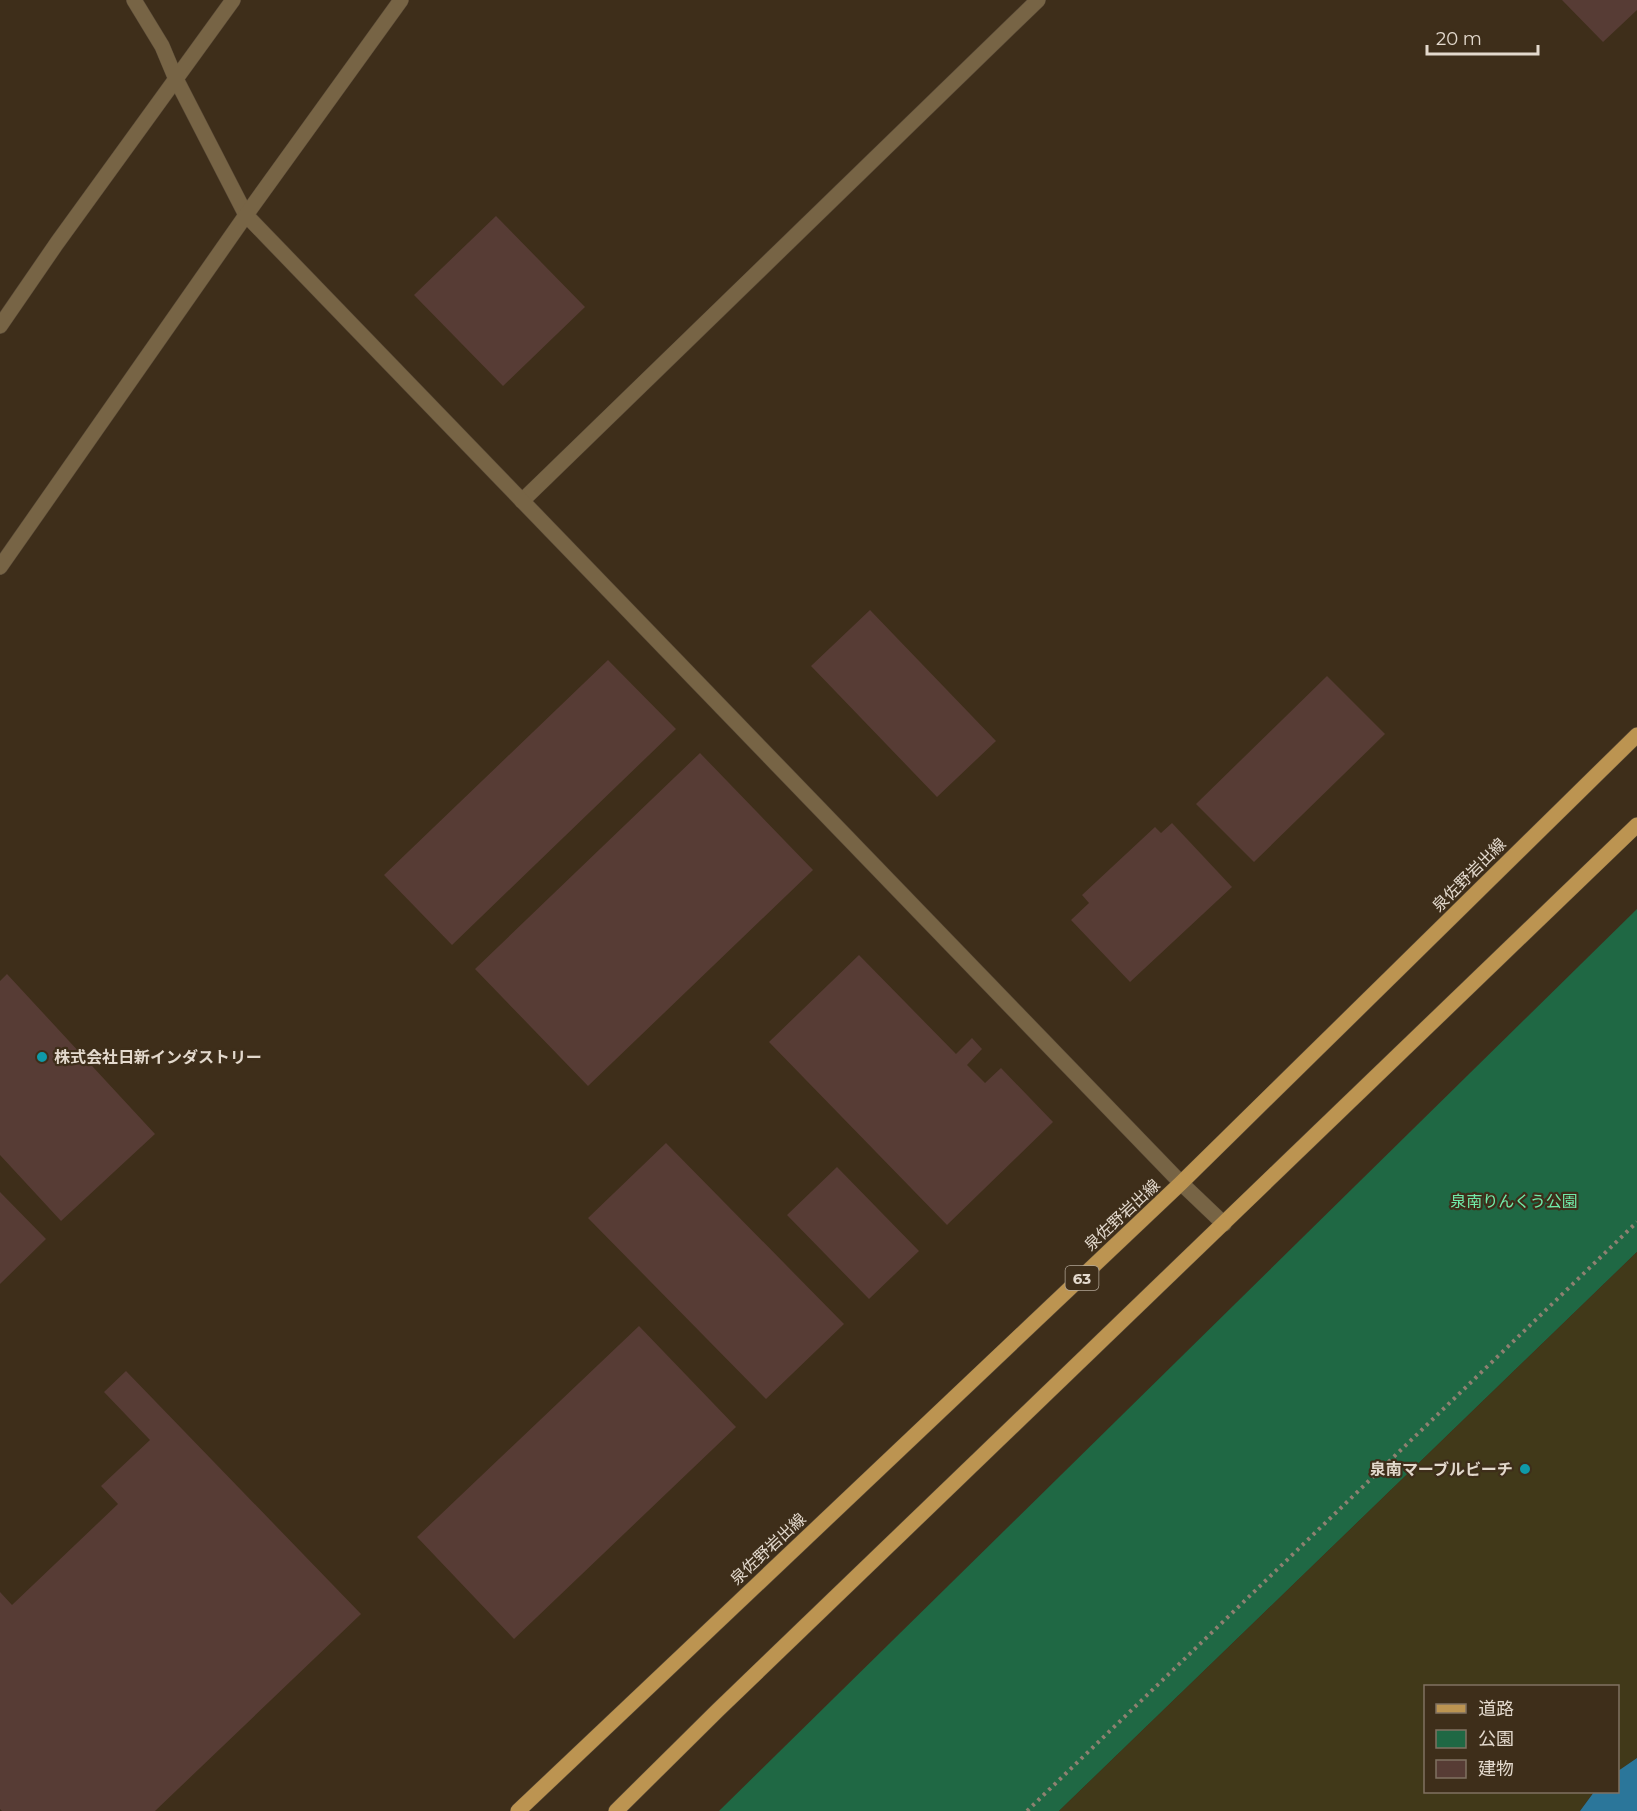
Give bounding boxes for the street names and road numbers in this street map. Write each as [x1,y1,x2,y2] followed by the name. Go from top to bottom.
[1428,834,1510,916] street label: 泉佐野岩出線
[1080,1175,1164,1255] street label: 泉佐野岩出線
[1066,1266,1098,1290] road number: 63
[726,1509,810,1589] street label: 泉佐野岩出線

